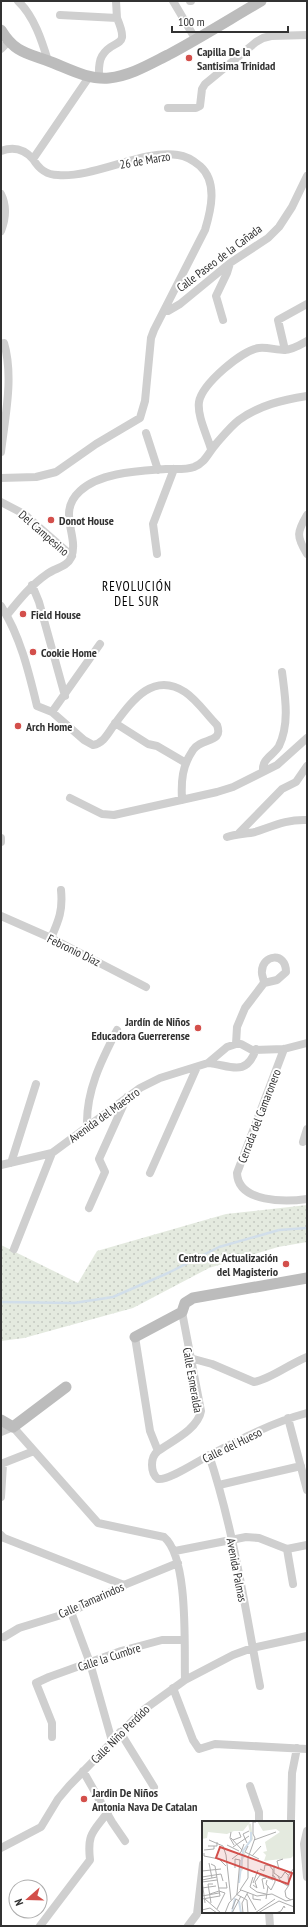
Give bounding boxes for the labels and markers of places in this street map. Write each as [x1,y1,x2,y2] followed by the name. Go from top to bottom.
[197,44,275,73] place label: Capilla De la Santisima Trinidad
[184,53,194,63] marker: Capilla De la Santisima Trinidad
[59,513,114,528] place label: Donot House
[46,515,56,525] marker: Donot House
[31,607,81,622] place label: Field House
[18,609,28,619] marker: Field House
[41,645,97,660] place label: Cookie Home
[28,647,38,657] marker: Cookie Home
[25,719,72,734] place label: Arch Home
[13,721,23,731] marker: Arch Home
[91,1014,190,1043] place label: Jardín de Niños Educadora Guerrerense
[193,1023,203,1033] marker: Jardín de Niños Educadora Guerrerense
[178,1250,279,1279] place label: Centro de Actualización del Magisterio
[281,1259,291,1269] marker: Centro de Actualización del Magisterio
[91,1785,197,1814] place label: Jardin De Niños Antonia Nava De Catalan
[79,1794,89,1804] marker: Jardin De Niños Antonia Nava De Catalan

